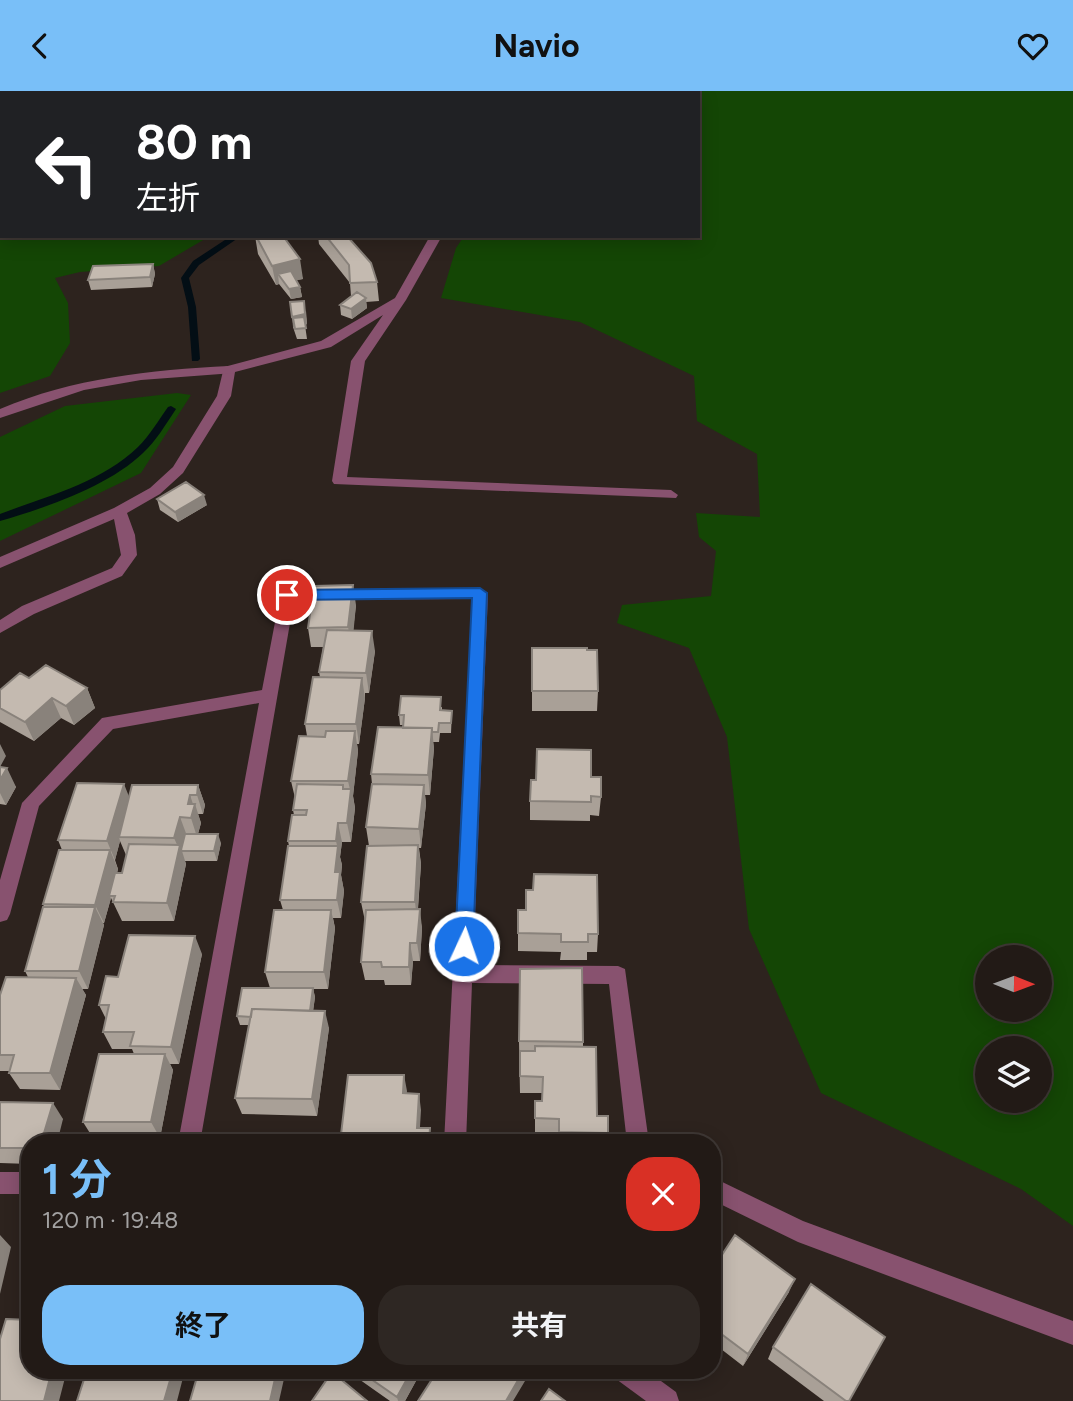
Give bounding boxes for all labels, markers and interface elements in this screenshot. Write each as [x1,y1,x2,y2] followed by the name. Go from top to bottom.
[21,27,59,65] icon: back
[493,27,580,65] text: Navio
[1014,27,1052,65] icon: heart
[136,112,252,171] text: 80 m
[21,119,112,210] icon: left
[136,179,200,217] text: 左折
[257,565,317,625] pin
[268,576,306,614] icon: arrive
[427,909,501,983] position arrow
[975,945,1052,1022] north arrow
[975,945,1052,1113] map controls
[975,1036,1052,1113] button: layers
[42,1154,112,1205] text: 1 分
[626,1157,700,1231] button: close
[42,1206,178,1234] text: 120 m · 19:48
[42,1285,364,1365] button: 終了
[378,1285,700,1365] button: 共有

